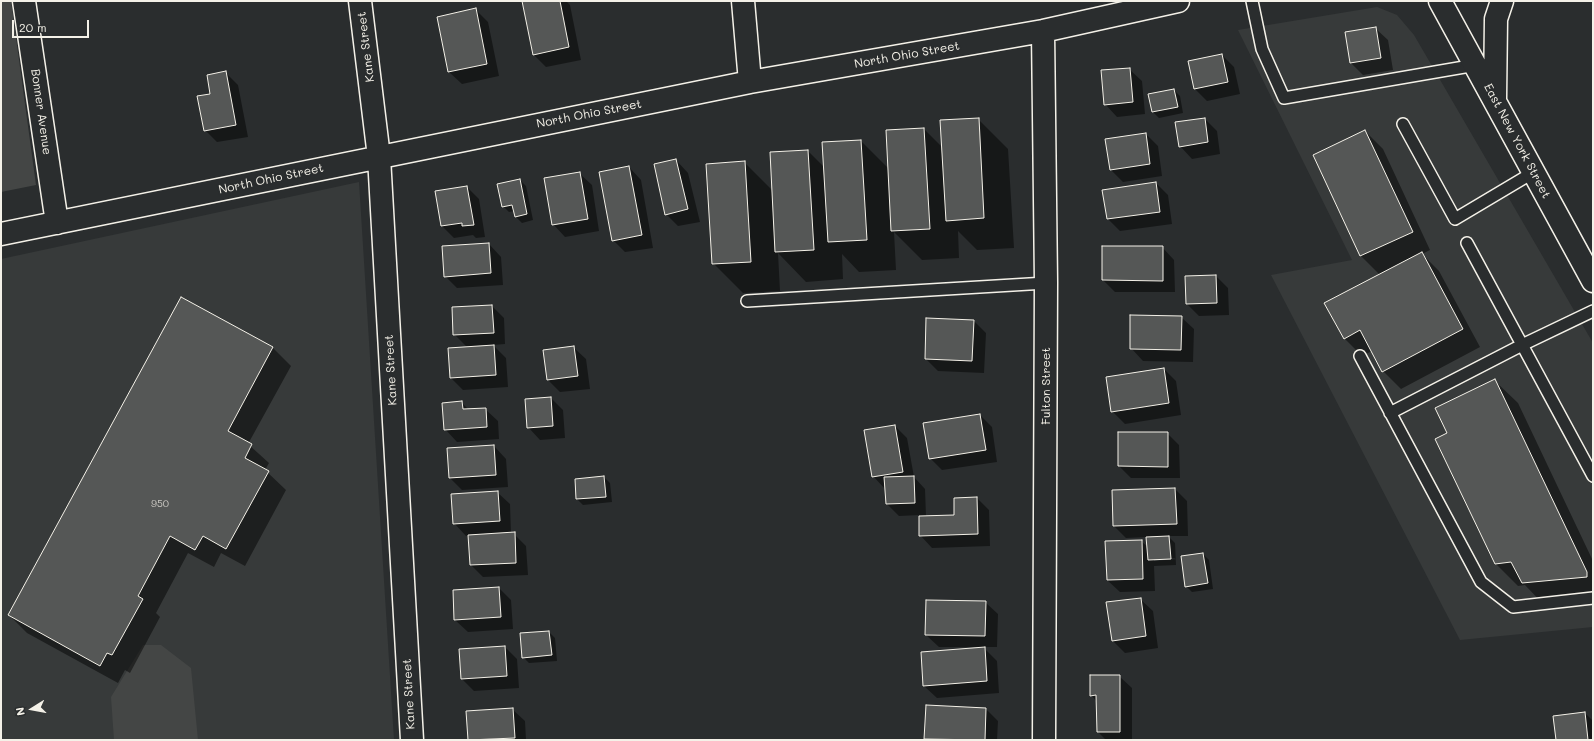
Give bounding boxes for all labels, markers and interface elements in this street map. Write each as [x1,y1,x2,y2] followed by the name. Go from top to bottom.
[355,11,377,83] street label: Kane Street
[14,12,91,38] scale bar
[19,19,47,35] text: 20 m
[853,39,961,71] street label: North Ohio Street
[28,68,54,156] street label: Bonner Avenue
[1481,81,1553,201] street label: East New York Street
[535,97,643,131] street label: North Ohio Street
[217,161,325,197] street label: North Ohio Street
[382,334,400,406] street label: Kane Street
[1039,347,1053,425] street label: Fulton Street
[151,498,169,510] house number: 950
[400,658,418,730] street label: Kane Street
[12,689,52,729] north arrow
[12,706,28,717] text: N

